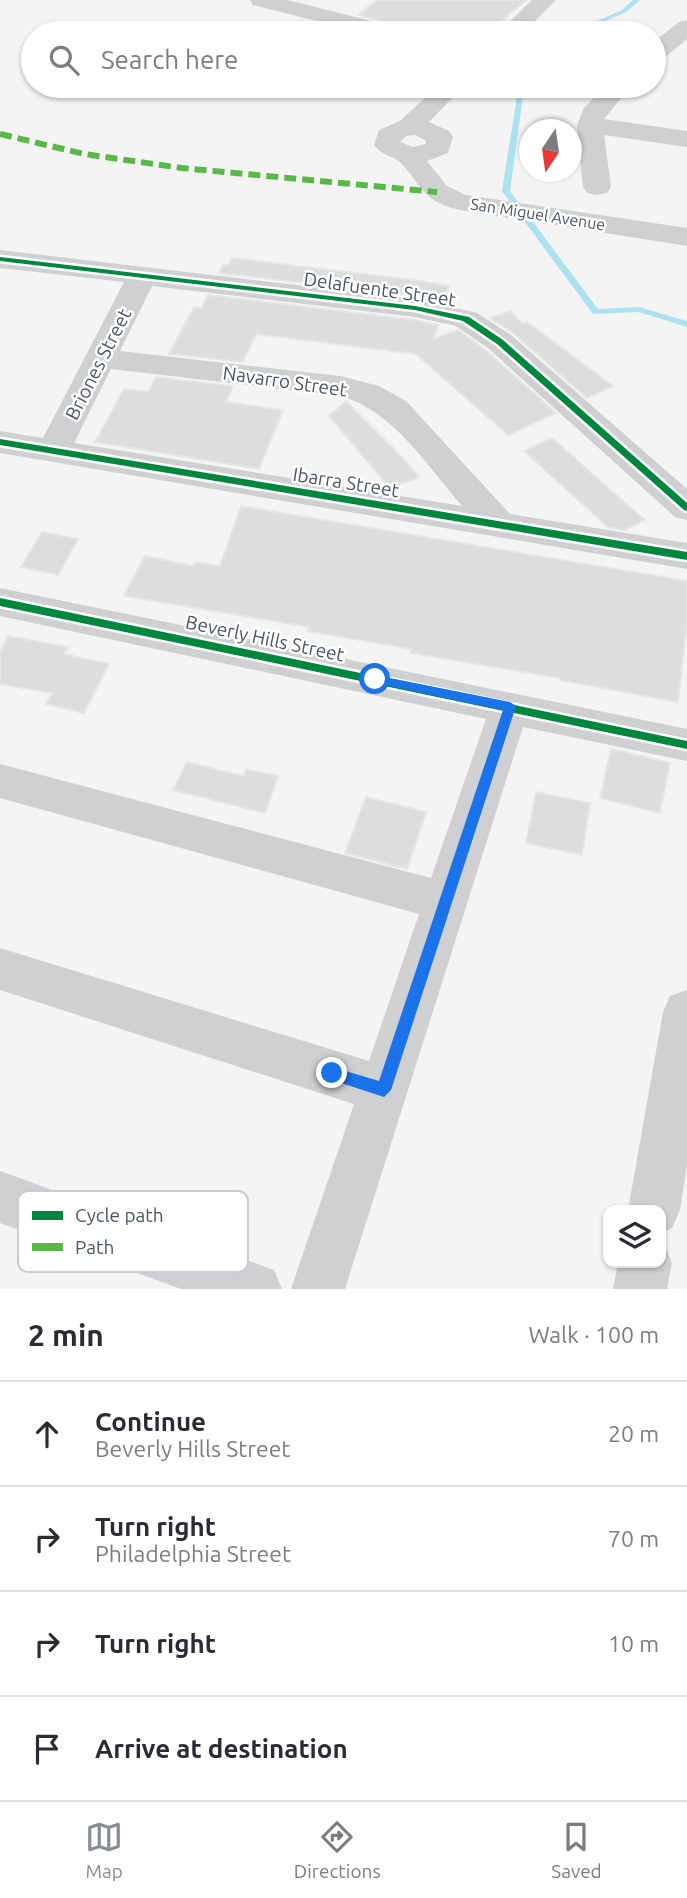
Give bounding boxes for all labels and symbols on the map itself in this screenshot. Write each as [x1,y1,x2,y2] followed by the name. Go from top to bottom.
[519,119,582,182] north arrow
[469,194,607,234] street label: San Miguel Avenue
[302,267,458,311] street label: Delafuente Street
[61,304,136,423] street label: Briones Street
[221,361,349,401] street label: Navarro Street
[291,463,401,501] street label: Ibarra Street
[184,610,347,666] street label: Beverly Hills Street
[359,663,390,694] route start
[316,1057,347,1088] route end
[18,1191,248,1272] legend
[75,1204,164,1226] text: Cycle path
[75,1236,114,1258] text: Path

